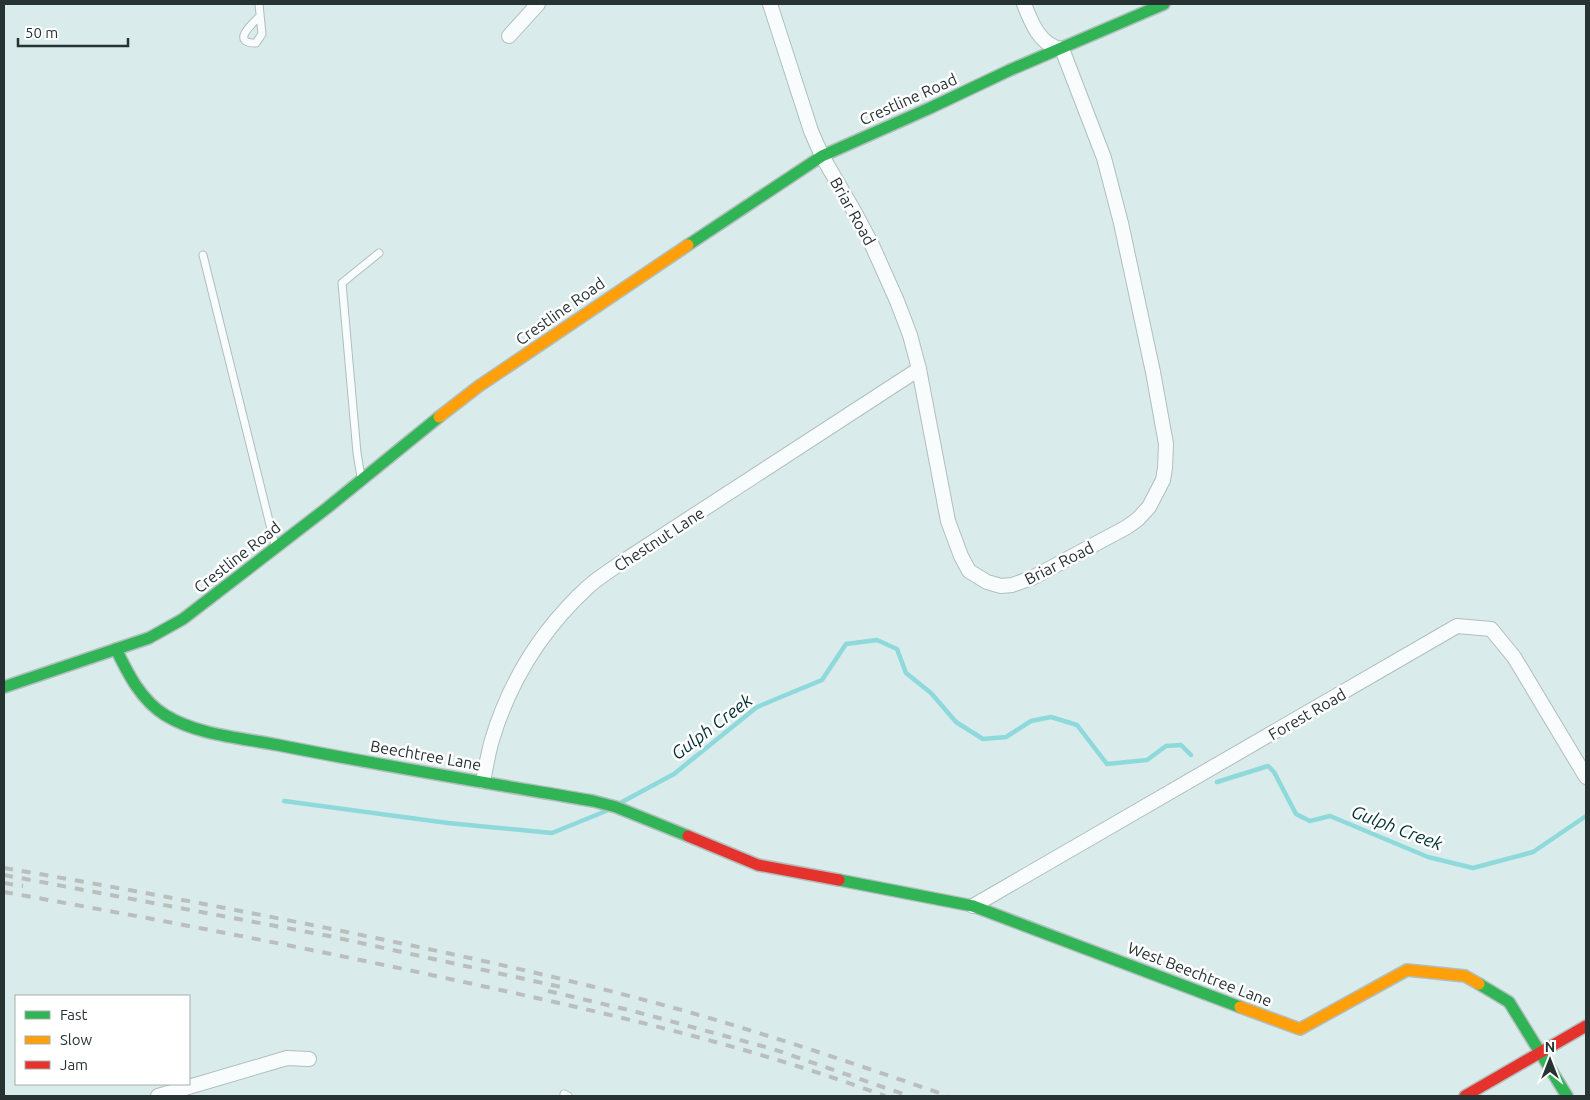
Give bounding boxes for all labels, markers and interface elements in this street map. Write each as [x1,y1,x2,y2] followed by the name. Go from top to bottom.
[18,15,128,47] scale bar
[25,24,58,41] text: 50 m
[857,70,959,128] street label: Crestline Road
[827,174,879,248] street label: Briar Road
[512,274,608,348] street label: Crestline Road
[611,503,707,575] street label: Chestnut Lane
[190,518,284,596] street label: Crestline Road
[1022,538,1096,588] street label: Briar Road
[1265,685,1349,743] street label: Forest Road
[667,689,756,763] water label: Gulph Creek
[369,736,483,774] street label: Beechtree Lane
[1349,801,1446,854] water label: Gulph Creek
[1125,938,1275,1010] street label: West Beechtree Lane
[15,995,190,1085] legend
[60,1006,88,1023] text: Fast
[60,1031,93,1048] text: Slow
[1525,1035,1575,1085] north arrow
[1545,1039,1555,1055] text: N
[60,1056,88,1073] text: Jam

